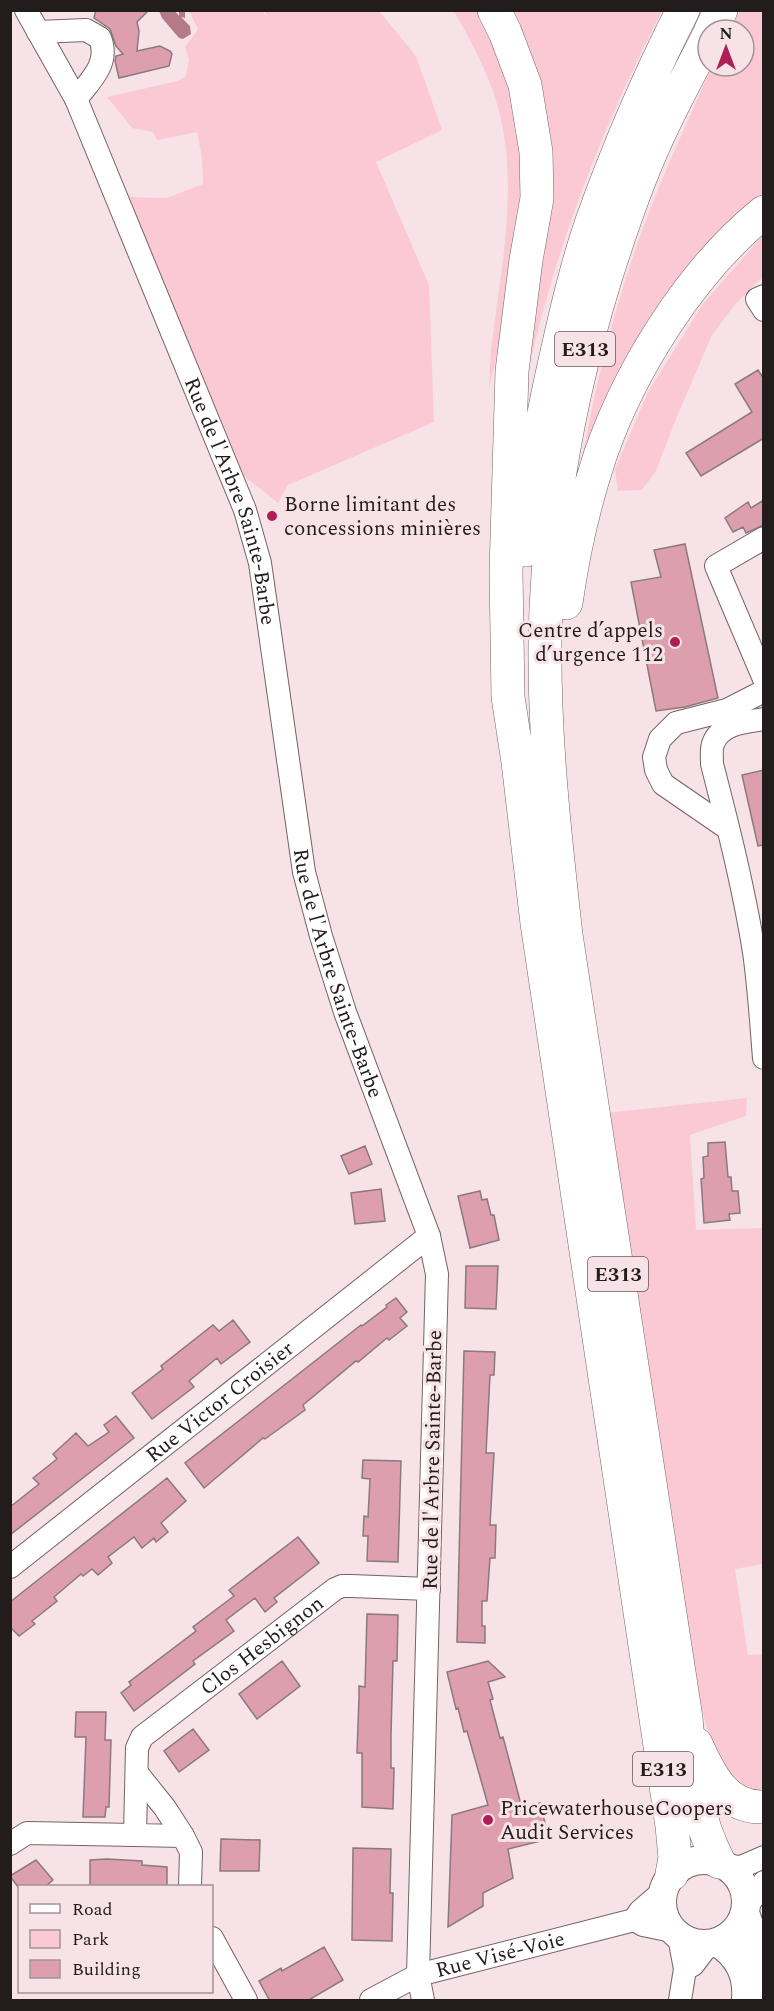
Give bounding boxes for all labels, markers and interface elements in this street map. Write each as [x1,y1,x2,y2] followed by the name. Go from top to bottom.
[696,18,756,78] north arrow
[719,22,733,46] text: N
[555,332,615,366] road number: E313
[175,372,284,627] street label: Rue de l'Arbre Sainte-Barbe
[284,489,481,545] place label: Borne limitant des concessions minières
[265,509,279,523] marker: Borne limitant des concessions minières
[518,615,663,671] place label: Centre d’appels d’urgence 112
[668,635,682,649] marker: Centre d’appels d’urgence 112
[284,846,391,1103] street label: Rue de l'Arbre Sainte-Barbe
[588,1257,648,1291] road number: E313
[415,1330,451,1590] street label: Rue de l'Arbre Sainte-Barbe
[139,1334,301,1471] street label: Rue Victor Croisier
[194,1588,331,1704] street label: Clos Hesbignon
[633,1752,693,1786] road number: E313
[500,1793,733,1849] place label: PricewaterhouseCoopers Audit Services
[481,1813,495,1827] marker: PricewaterhouseCoopers Audit Services
[18,1885,213,1993] legend
[72,1896,113,1923] text: Road
[432,1923,568,1987] street label: Rue Visé-Voie
[72,1926,109,1953] text: Park
[72,1956,141,1983] text: Building

